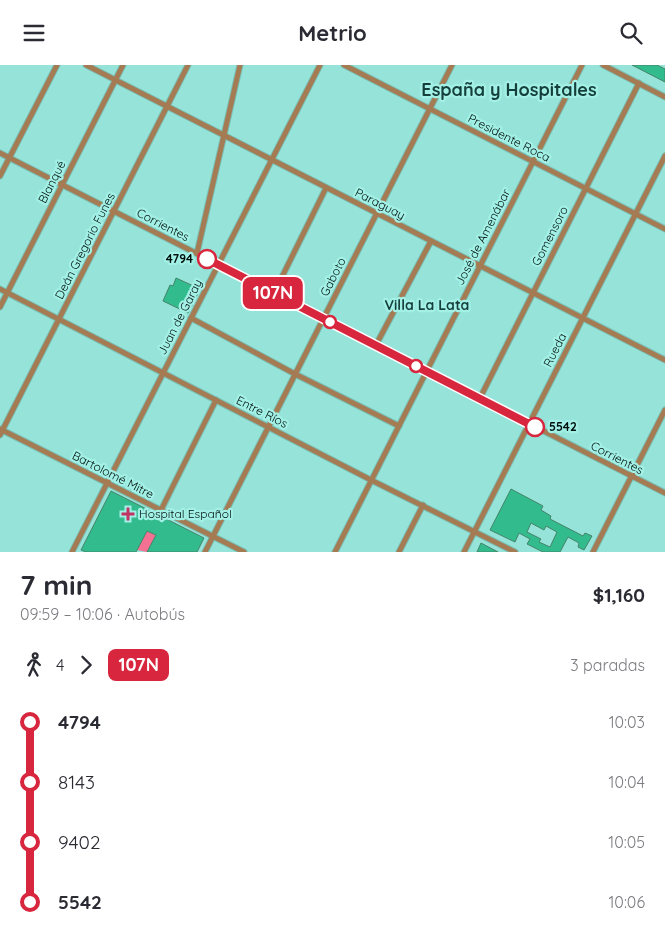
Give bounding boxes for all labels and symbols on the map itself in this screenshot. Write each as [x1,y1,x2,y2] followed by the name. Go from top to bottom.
[421,78,597,101] district label: España y Hospitales
[466,110,553,165] street label: Presidente Roca
[35,158,69,206] street label: Blanqué
[353,185,408,223] street label: Paraguay
[452,186,513,287] street label: José de Amenábar
[51,190,118,302] street label: Deán Gregorio Funes
[528,204,571,268] street label: Gomensoro
[134,205,192,244] street label: Corrientes
[197,249,217,269] marker: 4794
[166,251,193,266] place label: 4794
[316,255,349,299] street label: Gaboto
[154,276,205,357] street label: Juan de Garay
[238,277,308,309] line badge: 107N
[385,296,469,314] district label: Villa La Lata
[323,315,337,329] unlabelled marker
[540,330,569,369] street label: Rueda
[409,359,423,373] unlabelled marker
[234,392,291,431] street label: Entre Ríos
[525,417,545,437] marker: 5542
[549,419,577,434] place label: 5542
[588,438,646,477] street label: Corrientes
[70,448,157,502] street label: Bartolomé Mitre
[139,506,232,521] place label: Hospital Español
[121,507,135,521] marker: Hospital Español

